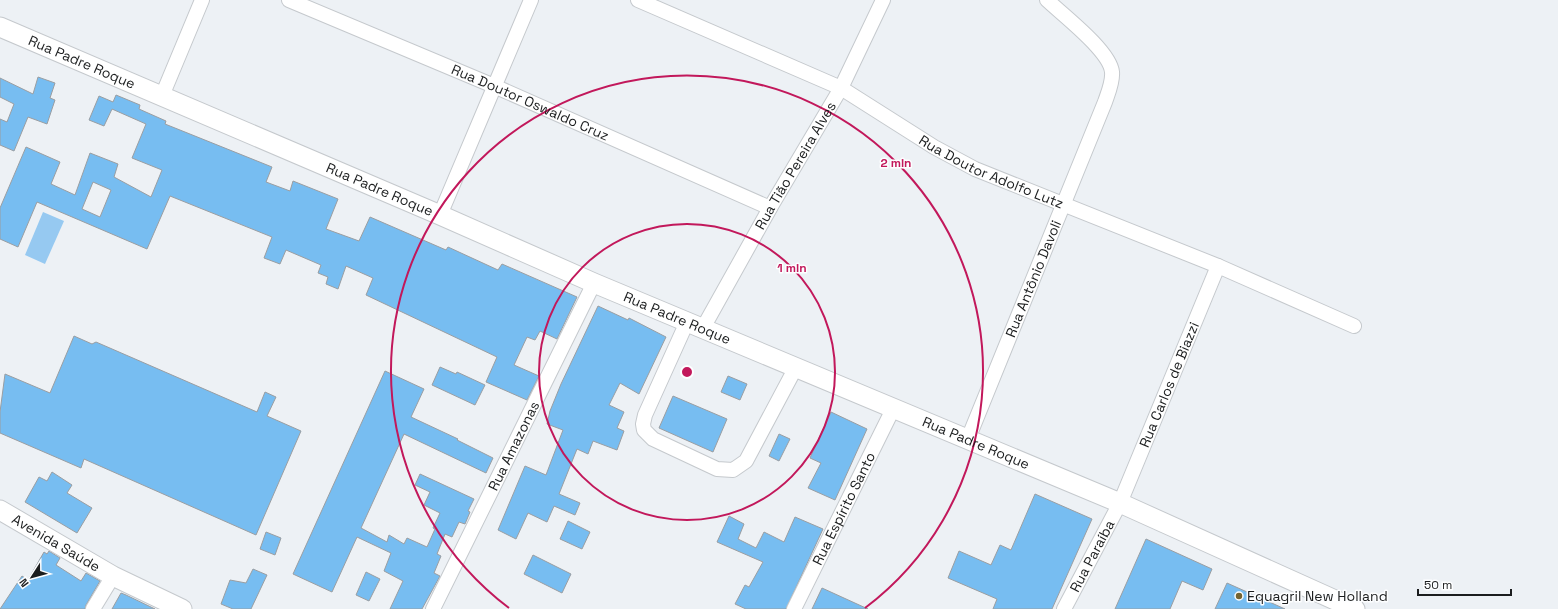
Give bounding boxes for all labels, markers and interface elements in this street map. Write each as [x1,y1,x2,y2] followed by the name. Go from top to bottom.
[26,31,138,93] street label: Rua Padre Roque
[449,60,612,145] street label: Rua Doutor Oswaldo Cruz
[751,98,840,233] street label: Rua Tião Pereira Alves
[916,131,1066,212] street label: Rua Doutor Adolfo Lutz
[880,155,912,171] text: 2 min
[324,158,436,220] street label: Rua Padre Roque
[1001,217,1065,340] street label: Rua Antônio Davoli
[777,260,807,276] text: 1 min
[621,287,734,348] street label: Rua Padre Roque
[1135,319,1203,450] street label: Rua Carlos de Biazzi
[680,365,694,379] centre of rings
[484,398,543,494] street label: Rua Amazonas
[920,412,1032,473] street label: Rua Padre Roque
[808,449,879,568] street label: Rua Espírito Santo
[9,510,104,576] street label: Avenida Saúde
[1066,517,1118,595] street label: Rua Paraíba
[12,557,52,597] north arrow
[1418,571,1511,597] scale bar
[16,576,32,590] text: N
[1424,577,1452,593] text: 50 m
[1247,587,1388,605] place label: Equagril New Holland
[1234,591,1244,601] marker: Equagril New Holland

